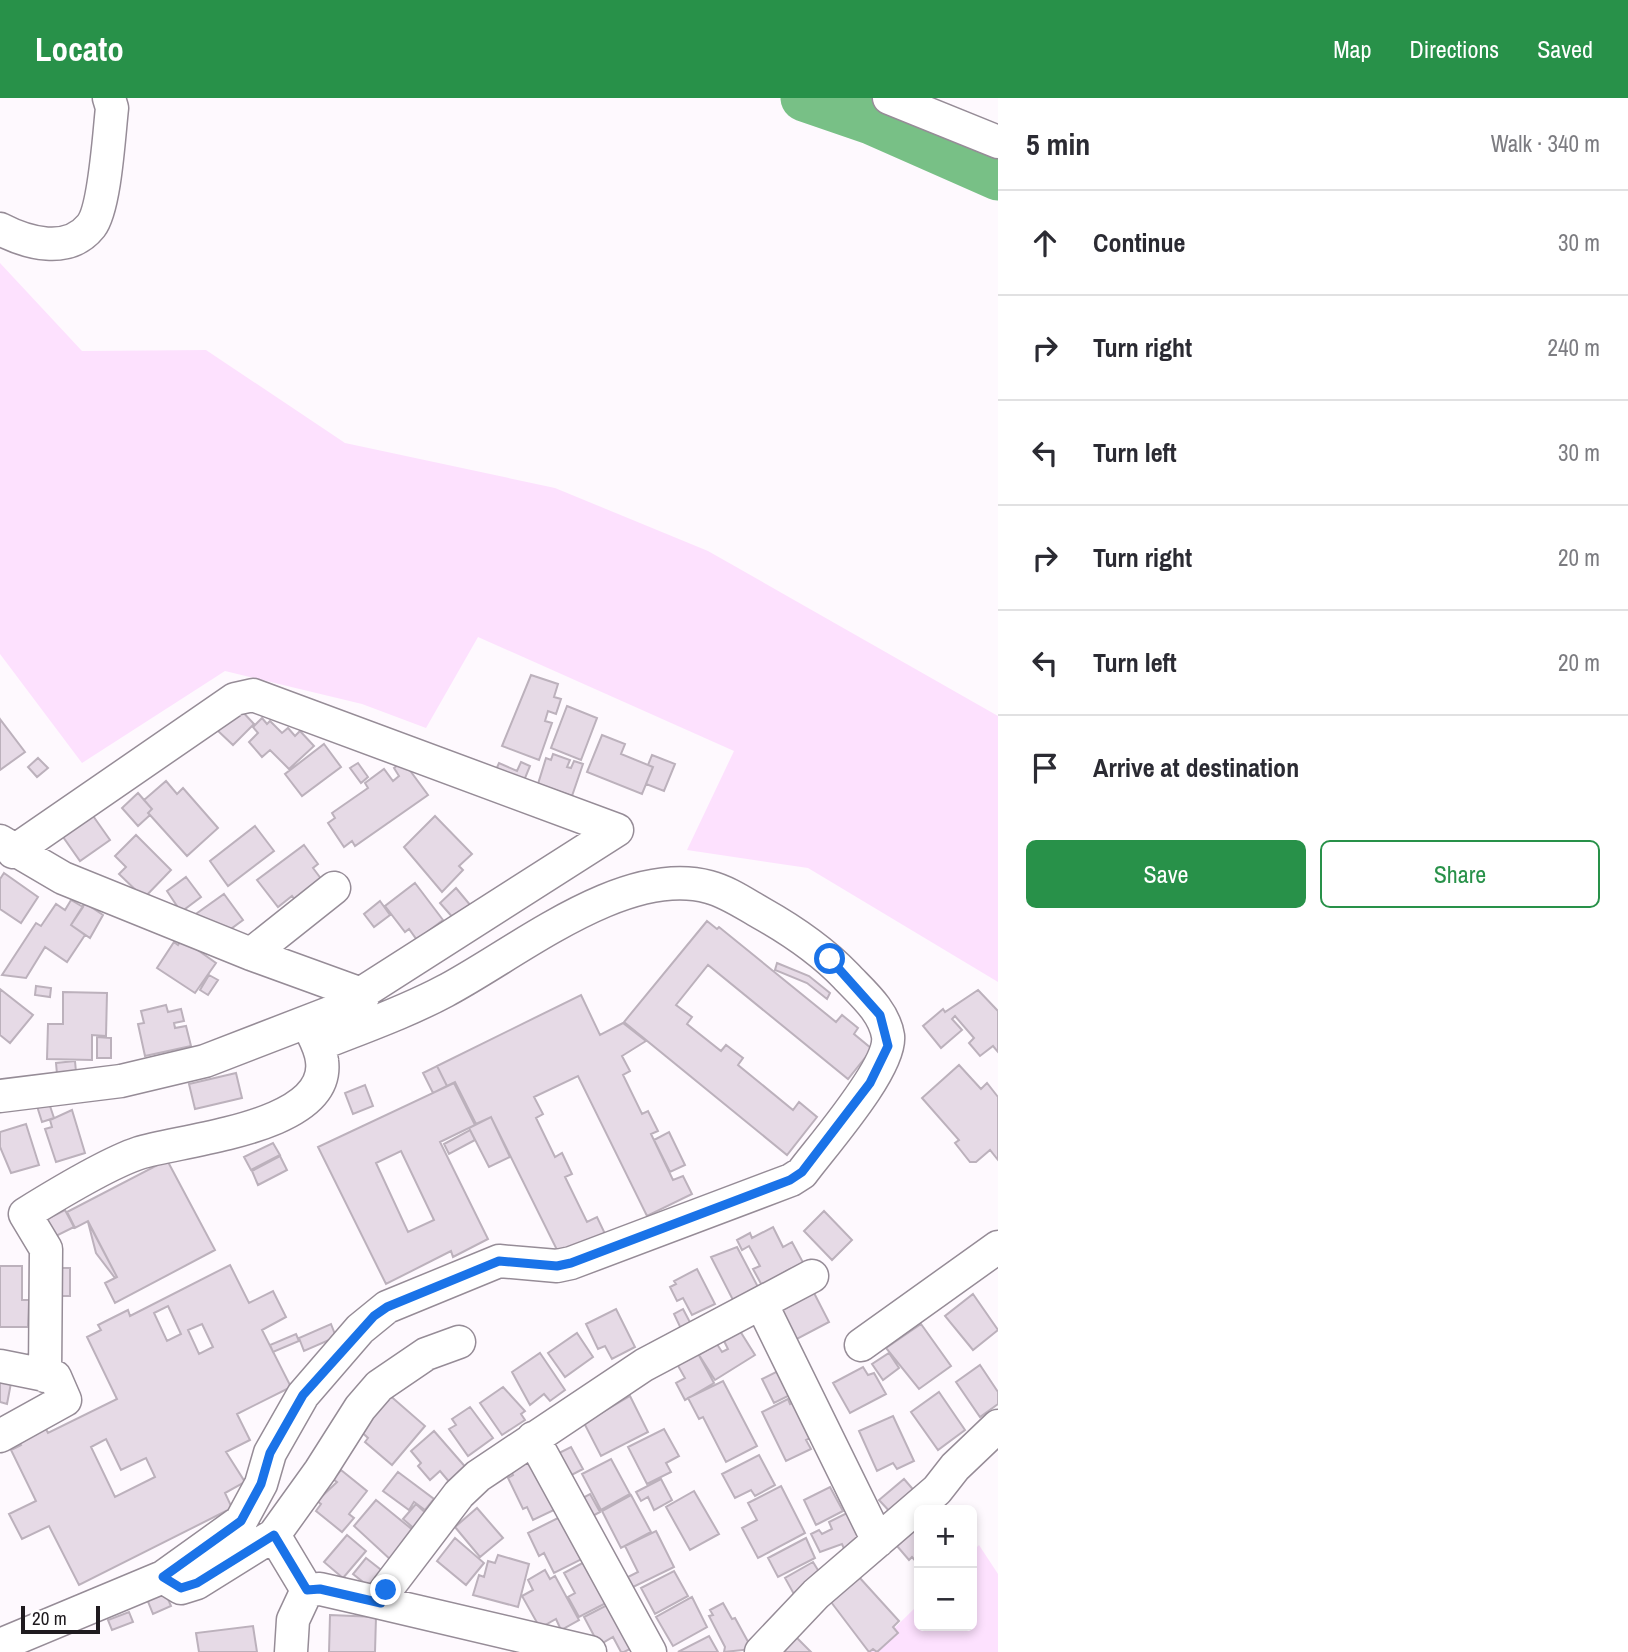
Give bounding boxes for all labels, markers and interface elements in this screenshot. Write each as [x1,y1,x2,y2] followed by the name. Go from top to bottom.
[35,27,124,71] text: Locato
[1333,33,1371,65] text: Map
[1409,33,1499,65] text: Directions
[1537,33,1593,65] text: Saved
[1026,124,1090,164] text: 5 min
[1491,128,1600,159] text: Walk · 340 m
[1026,224,1064,262] icon: ahead
[1093,225,1185,260] text: Continue
[1558,227,1600,258] text: 30 m
[1026,329,1064,367] icon: right
[1093,330,1192,365] text: Turn right
[1548,332,1600,363] text: 240 m
[1026,434,1064,472] icon: left
[1093,435,1177,470] text: Turn left
[1558,437,1600,468] text: 30 m
[1026,539,1064,577] icon: right
[1093,540,1192,575] text: Turn right
[1558,542,1600,573] text: 20 m
[1026,644,1064,682] icon: left
[1093,645,1177,680] text: Turn left
[1558,647,1600,678] text: 20 m
[1026,749,1064,787] icon: arrive
[1093,750,1299,785] text: Arrive at destination
[1026,840,1306,908] button: Save
[1320,840,1600,908] button: Share
[814,943,845,974] route start
[914,1505,977,1631] map controls
[914,1505,977,1568] button: +
[914,1568,977,1631] button: −
[370,1574,401,1605] route end
[21,1603,100,1635] scale bar
[32,1605,67,1631] text: 20 m

